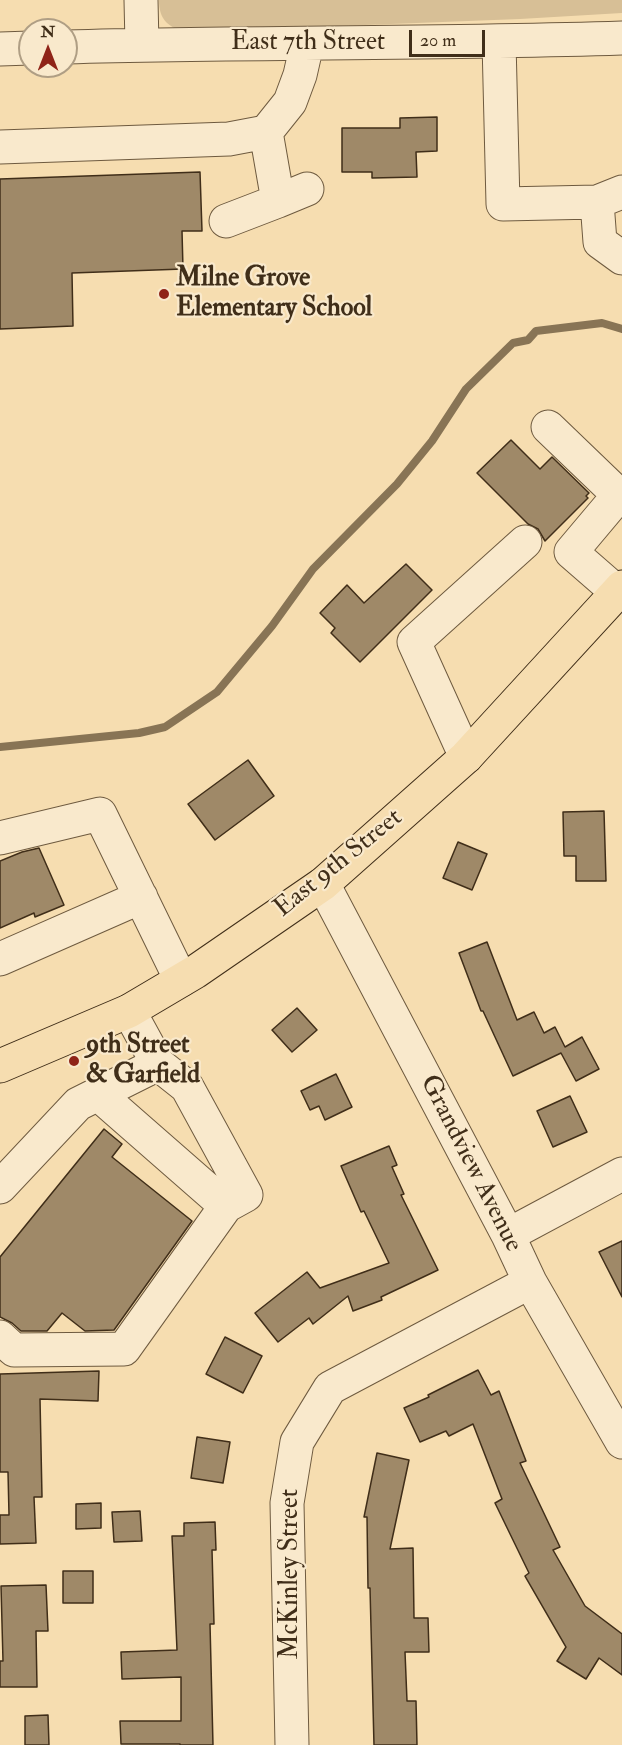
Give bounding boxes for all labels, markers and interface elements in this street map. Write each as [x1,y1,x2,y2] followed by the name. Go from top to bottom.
[18,18,78,78] north arrow
[412,18,488,56] scale bar
[41,22,55,42] text: N
[231,27,385,59] street label: East 7th Street
[420,29,456,52] text: 20 m
[176,263,372,324] place label: Milne Grove Elementary School
[157,287,171,301] marker: Milne Grove Elementary School
[269,803,409,925] street label: East 9th Street
[86,1030,200,1092] place label: 9th Street & Garfield
[67,1054,81,1068] marker: 9th Street & Garfield
[412,1070,528,1258] street label: Grandview Avenue
[275,1489,307,1659] street label: McKinley Street

